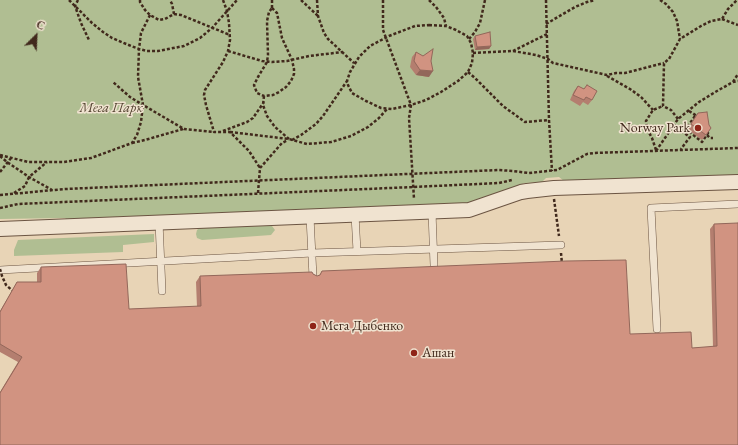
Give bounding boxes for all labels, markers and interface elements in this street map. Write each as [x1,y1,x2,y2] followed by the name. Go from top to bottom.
[16,16,56,56] north arrow
[34,17,47,33] text: С
[79,100,143,116] park label: Мега Парк
[620,120,690,136] place label: Norway Park
[693,123,703,133] marker: Norway Park
[321,318,403,334] place label: Мега Дыбенко
[308,321,318,331] marker: Мега Дыбенко
[422,345,454,361] place label: Ашан
[409,348,419,358] marker: Ашан

